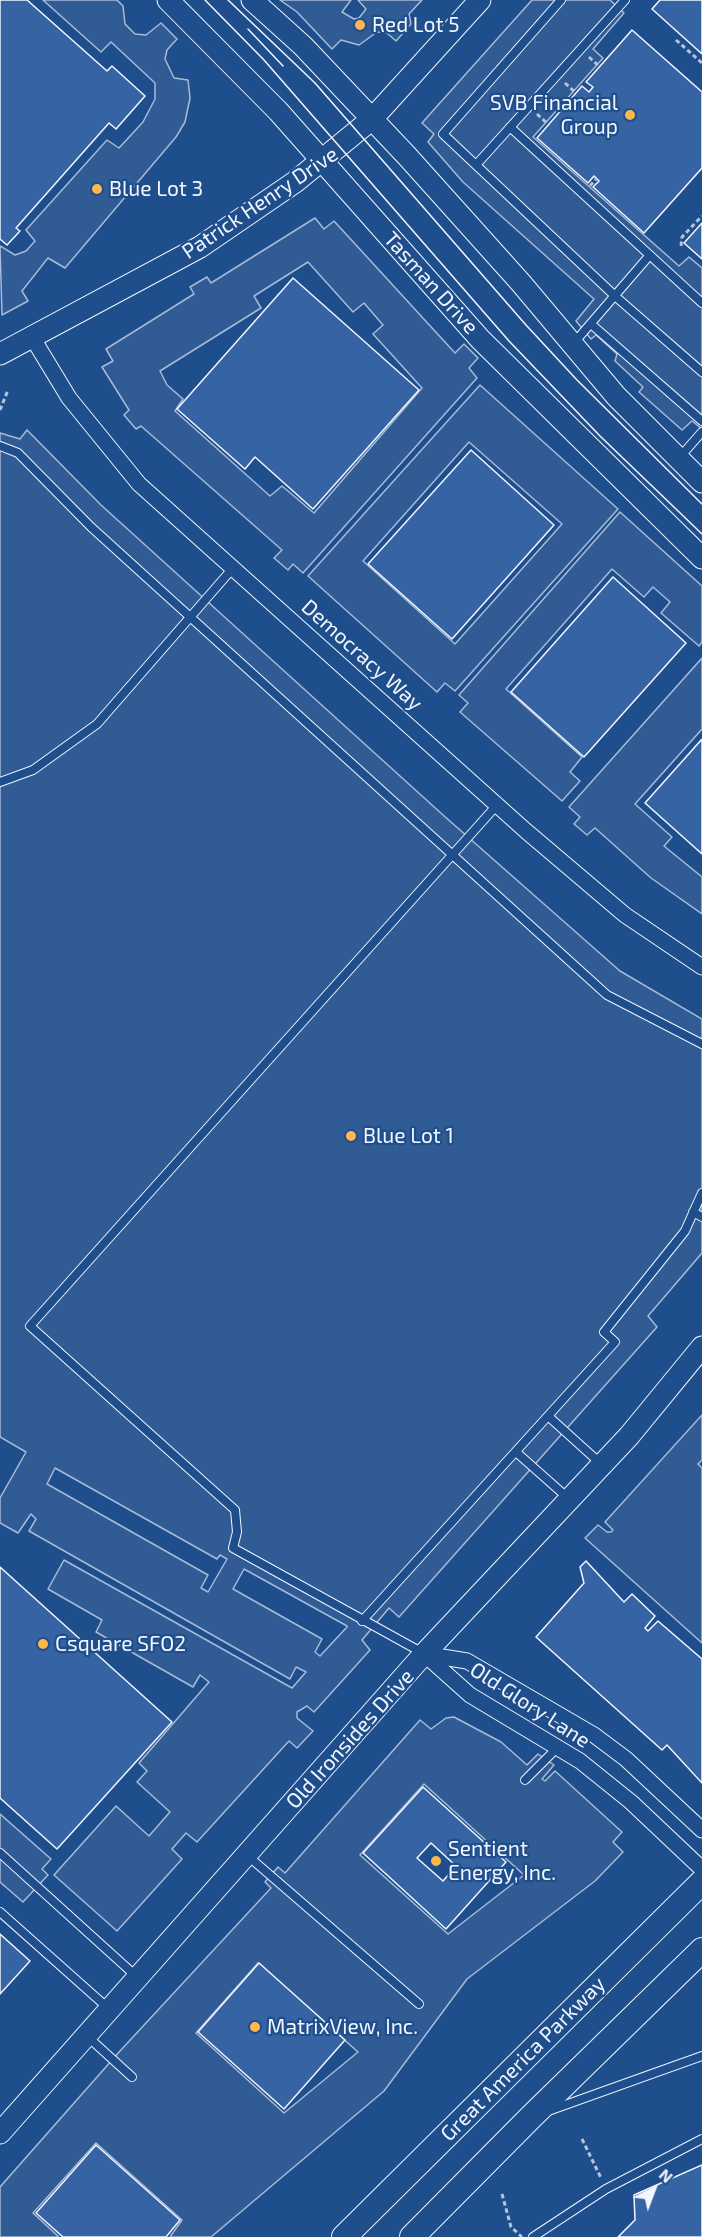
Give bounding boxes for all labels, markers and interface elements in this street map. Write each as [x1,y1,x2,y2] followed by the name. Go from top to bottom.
[372,12,459,38] place label: Red Lot 5
[353,18,367,32] marker: Red Lot 5
[490,90,618,140] place label: SVB Financial Group
[623,108,637,122] marker: SVB Financial Group
[177,141,343,265] street label: Patrick Henry Drive
[109,176,203,202] place label: Blue Lot 3
[90,182,104,196] marker: Blue Lot 3
[378,227,484,339] street label: Tasman Drive
[296,594,428,716] street label: Democracy Way
[363,1123,454,1149] place label: Blue Lot 1
[344,1129,358,1143] marker: Blue Lot 1
[55,1631,186,1657] place label: Csquare SFO2
[36,1637,50,1651] marker: Csquare SFO2
[465,1657,595,1753] street label: Old Glory Lane
[281,1664,419,1814] street label: Old Ironsides Drive
[448,1836,556,1886] place label: Sentient Energy, Inc.
[429,1854,443,1868] marker: Sentient Energy, Inc.
[435,1971,611,2147] street label: Great America Parkway
[267,2014,418,2040] place label: MatrixView, Inc.
[248,2020,262,2034] marker: MatrixView, Inc.
[624,2159,684,2219] north arrow
[656,2164,677,2186] text: N

